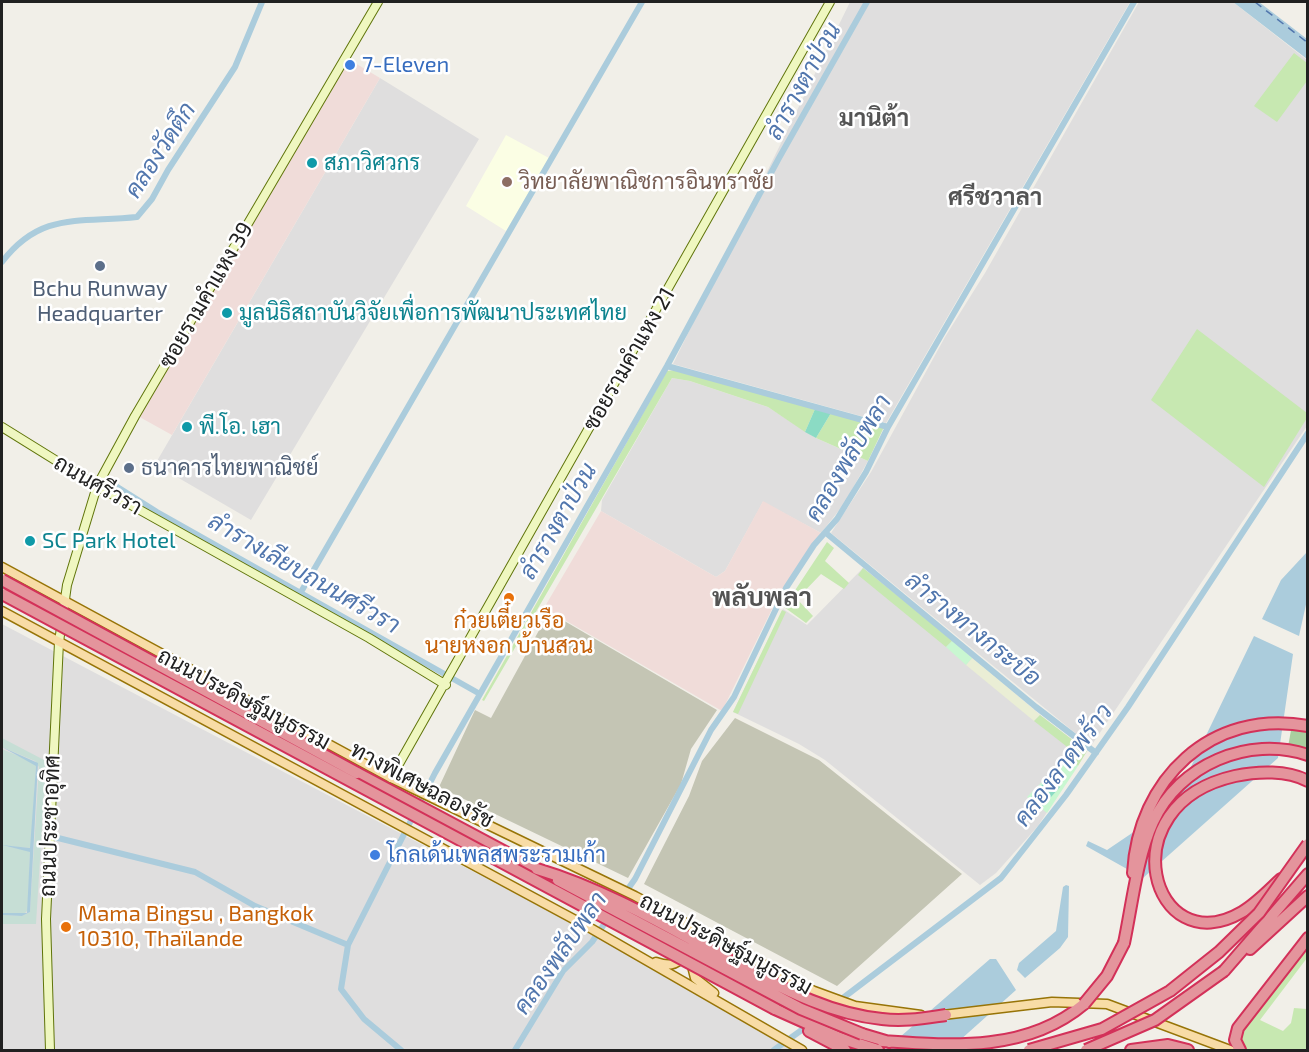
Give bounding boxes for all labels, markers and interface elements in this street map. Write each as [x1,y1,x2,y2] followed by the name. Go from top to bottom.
[759,18,847,144] water label: ลำรางตาป่วน
[362,52,449,78] place label: 7-Eleven
[343,58,357,72] marker: 7-Eleven
[118,97,202,203] water label: คลองวัดตึก
[839,104,909,132] district label: มานิต้า
[324,150,420,176] place label: สภาวิศวกร
[305,156,319,170] marker: สภาวิศวกร
[519,169,774,195] place label: วิทยาลัยพาณิชการอินทราชัย
[500,175,514,189] marker: วิทยาลัยพาณิชการอินทราชัย
[948,183,1042,211] district label: ศรีชวาลา
[154,217,258,373] street label: ซอยรามคำแหง 39
[93,259,107,273] marker: Bchu Runway Headquarter
[32,276,168,328] place label: Bchu Runway Headquarter
[577,283,681,435] street label: ซอยรามคำแหง 21
[239,300,627,326] place label: มูลนิธิสถาบันวิจัยเพื่อการพัฒนาประเทศไทย
[220,306,234,320] marker: มูลนิธิสถาบันวิจัยเพื่อการพัฒนาประเทศไทย
[799,389,897,527] water label: คลองพลับพลา
[199,414,281,440] place label: พี.โอ. เฮา
[180,420,194,434] marker: พี.โอ. เฮา
[49,449,147,521] street label: ถนนศรีวรา
[141,455,319,481] place label: ธนาคารไทยพาณิชย์
[513,458,603,584] water label: ลำรางตาป่วน
[122,461,136,475] marker: ธนาคารไทยพาณิชย์
[203,506,405,640] water label: ลำรางเลียบถนนศรีวรา
[42,528,176,554] place label: SC Park Hotel
[23,534,37,548] marker: SC Park Hotel
[899,566,1047,692] water label: ลำรางทางกระบือ
[712,581,812,613] district label: พลับพลา
[502,591,516,605] marker: ก๋วยเตี๋ยวเรือ นายหงอก บ้านสวน
[425,608,593,660] place label: ก๋วยเตี๋ยวเรือ นายหงอก บ้านสวน
[153,642,335,756] street label: ถนนประดิษฐ์มนูธรรม
[1008,698,1118,832] water label: คลองลาดพร้าว
[346,736,498,834] street label: ทางพิเศษฉลองรัช
[34,754,66,898] street label: ถนนประชาอุทิศ
[387,842,606,868] place label: โกลเด้นเพลสพระรามเก้า
[368,848,382,862] marker: โกลเด้นเพลสพระรามเก้า
[507,886,613,1020] water label: คลองพลับพลา
[635,887,817,1001] street label: ถนนประดิษฐ์มนูธรรม
[78,901,314,952] place label: Mama Bingsu , Bangkok 10310, Thaïlande
[59,920,73,934] marker: Mama Bingsu , Bangkok 10310, Thaïlande

